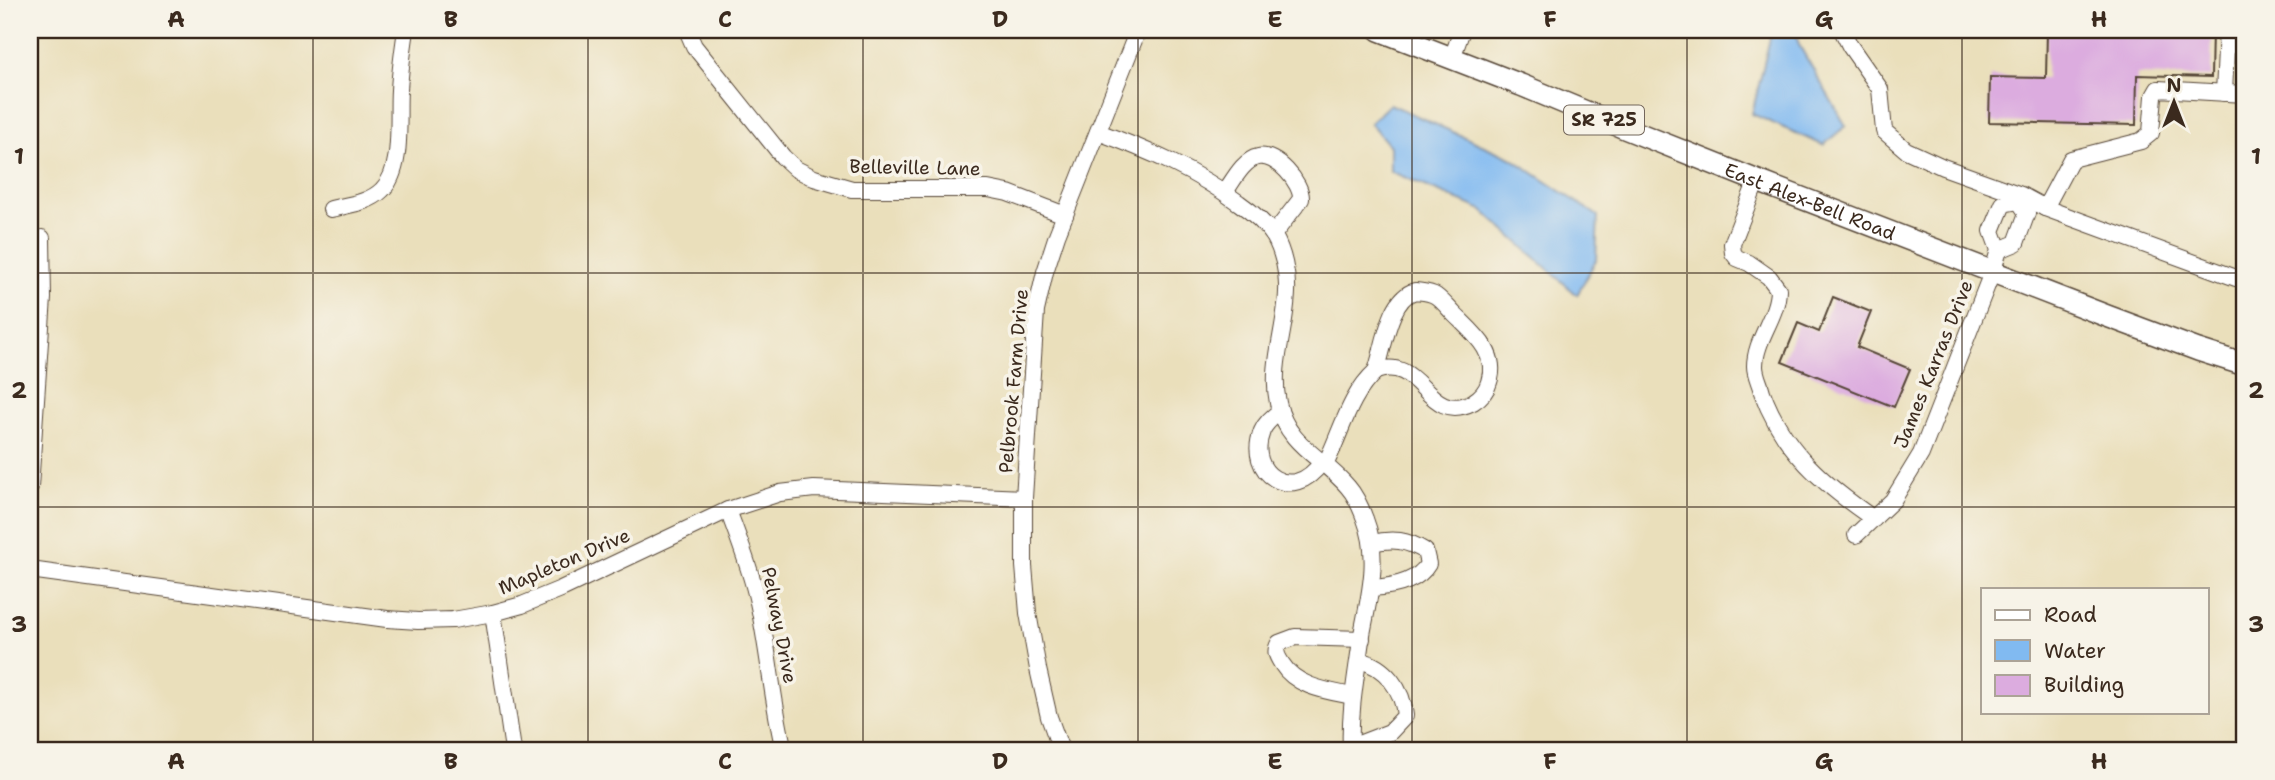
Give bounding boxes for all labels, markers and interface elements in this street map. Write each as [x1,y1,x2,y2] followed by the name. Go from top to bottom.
[167,4,185,34] text: A
[444,4,458,34] text: B
[718,4,732,34] text: C
[992,4,1008,34] text: D
[1267,4,1283,34] text: E
[1543,4,1557,34] text: F
[1815,4,1834,34] text: G
[2091,4,2107,34] text: H
[2138,66,2208,136] north arrow
[2166,73,2182,98] text: N
[1564,106,1644,134] road number: SR 725
[14,141,24,171] text: 1
[2251,141,2261,171] text: 1
[849,154,981,181] street label: Belleville Lane
[1721,157,1899,246] street label: East Alex-Bell Road
[1888,276,1979,452] street label: James Karras Drive
[993,288,1034,474] street label: Pelbrook Farm Drive
[11,375,27,405] text: 2
[2248,375,2264,405] text: 2
[495,522,634,600] street label: Mapleton Drive
[756,565,803,685] street label: Pelway Drive
[1981,588,2208,714] legend
[2044,601,2097,629] text: Road
[11,609,27,639] text: 3
[2248,609,2264,639] text: 3
[2044,637,2106,665] text: Water
[2044,671,2124,699] text: Building
[167,746,185,776] text: A
[444,746,458,776] text: B
[718,746,732,776] text: C
[992,746,1008,776] text: D
[1267,746,1283,776] text: E
[1543,746,1557,776] text: F
[1815,746,1834,776] text: G
[2091,746,2107,776] text: H

